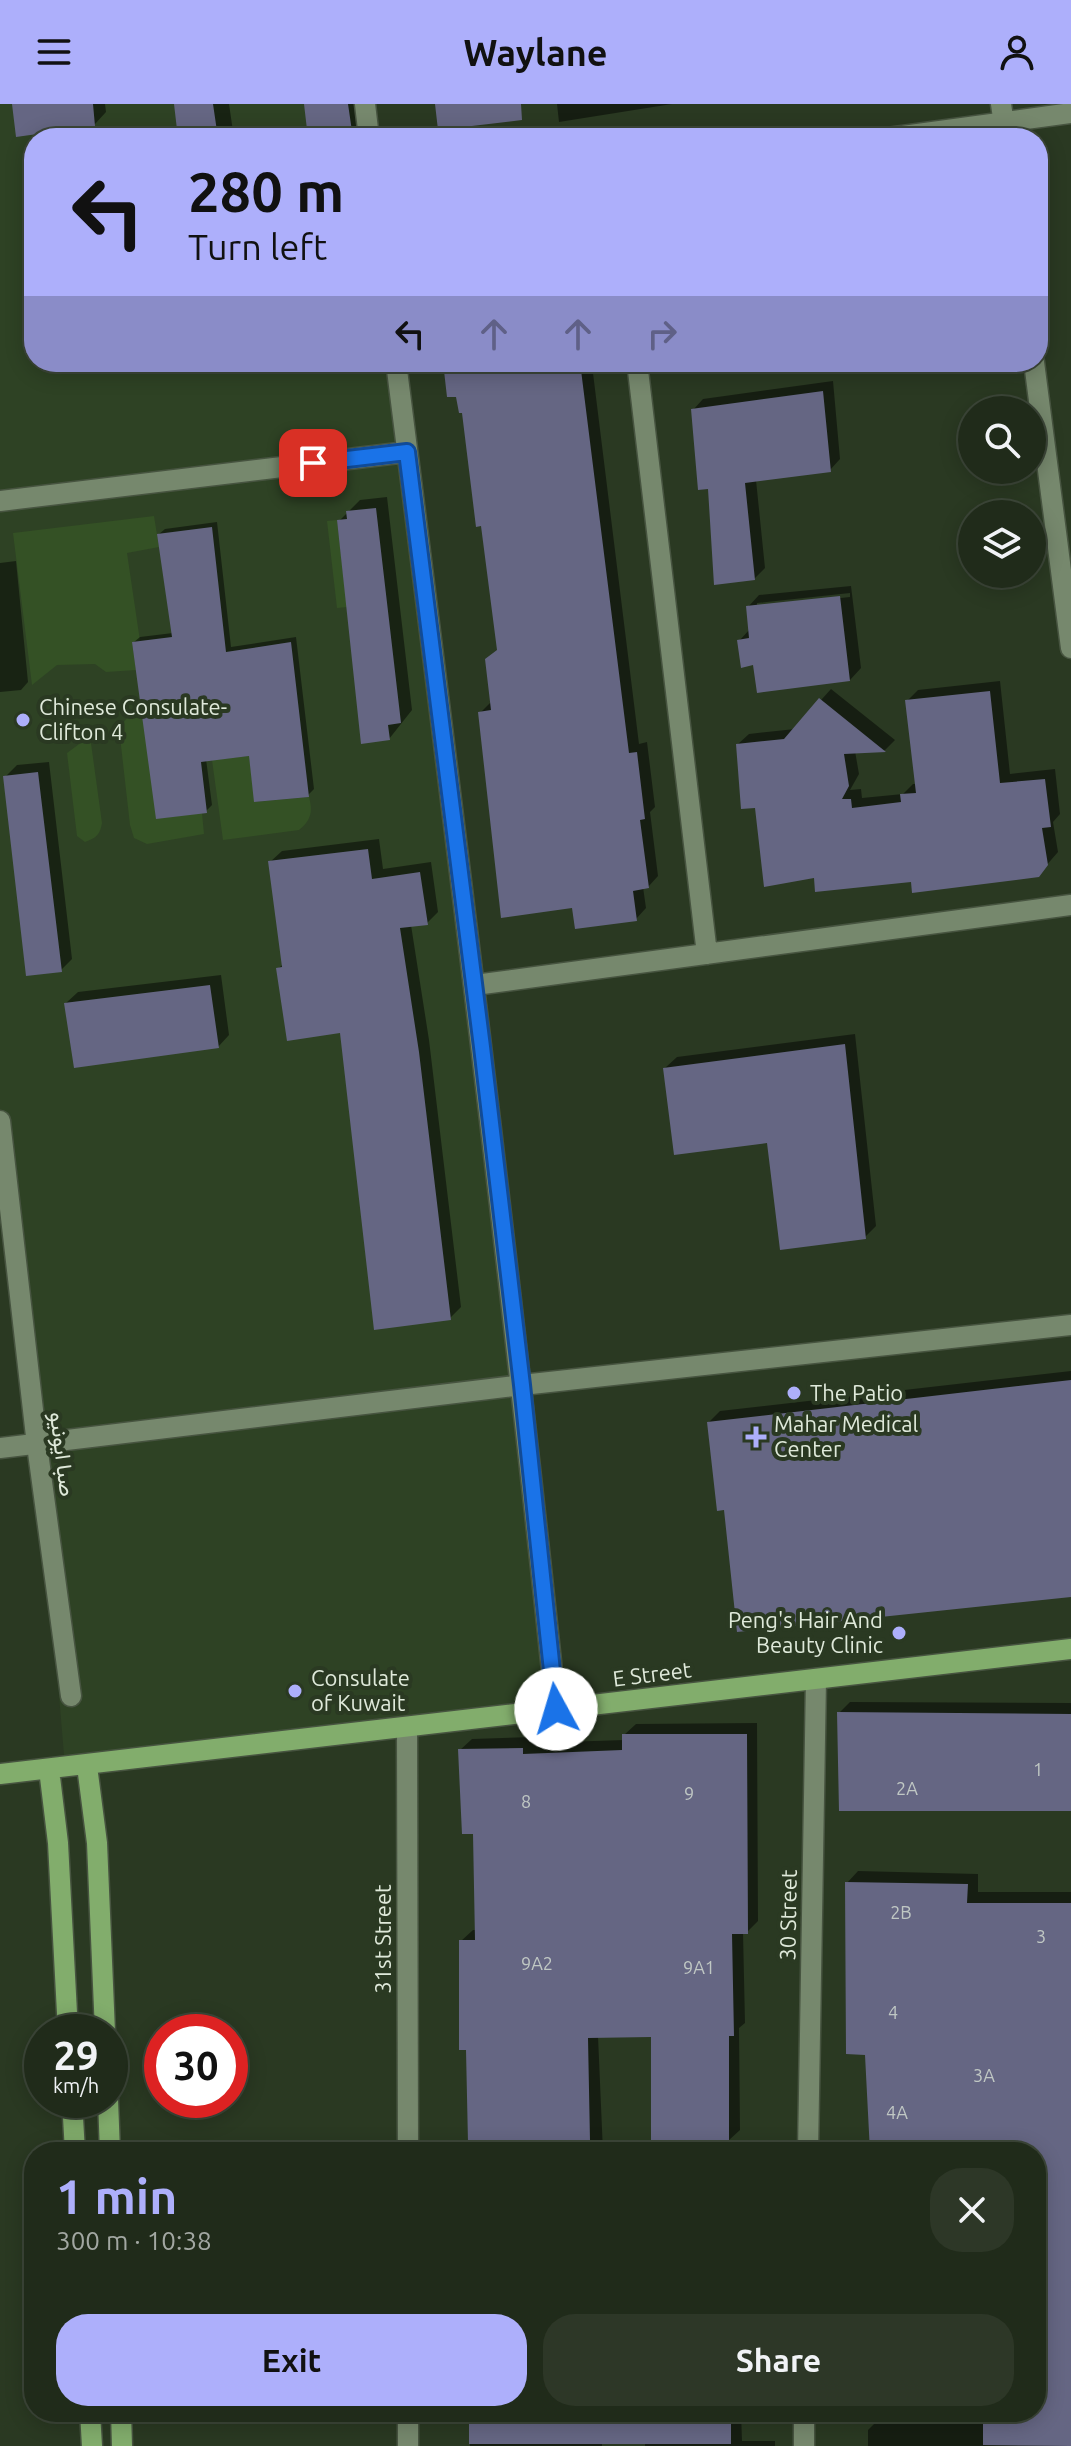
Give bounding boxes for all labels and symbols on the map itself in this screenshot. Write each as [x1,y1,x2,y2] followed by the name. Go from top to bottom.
[279,429,347,497] pin
[39,694,227,744] place label: Chinese Consulate- Clifton 4
[14,711,32,729] marker: Chinese Consulate- Clifton 4
[810,1380,903,1405] place label: The Patio
[785,1384,803,1402] marker: The Patio
[44,1410,81,1498] street label: صبا ایونیو
[774,1411,919,1461] place label: Mahar Medical Center
[745,1426,767,1448] marker: Mahar Medical Center
[728,1607,883,1657] place label: Peng's Hair And Beauty Clinic
[890,1624,908,1642] marker: Peng's Hair And Beauty Clinic
[611,1656,693,1691] street label: E Street
[311,1665,410,1715] place label: Consulate of Kuwait
[514,1667,598,1751] position arrow
[286,1682,304,1700] marker: Consulate of Kuwait
[1033,1759,1043,1779] house number: 1
[896,1778,918,1798] house number: 2A
[684,1783,694,1803] house number: 9
[521,1791,531,1811] house number: 8
[774,1869,801,1961] street label: 30 Street
[370,1884,395,1994] street label: 31st Street
[890,1902,912,1922] house number: 2B
[1036,1926,1046,1946] house number: 3
[521,1953,553,1973] house number: 9A2
[683,1957,715,1977] house number: 9A1
[888,2002,898,2022] house number: 4
[144,2014,248,2118] speed limit sign: 30
[973,2065,995,2085] house number: 3A
[886,2102,908,2122] house number: 4A

